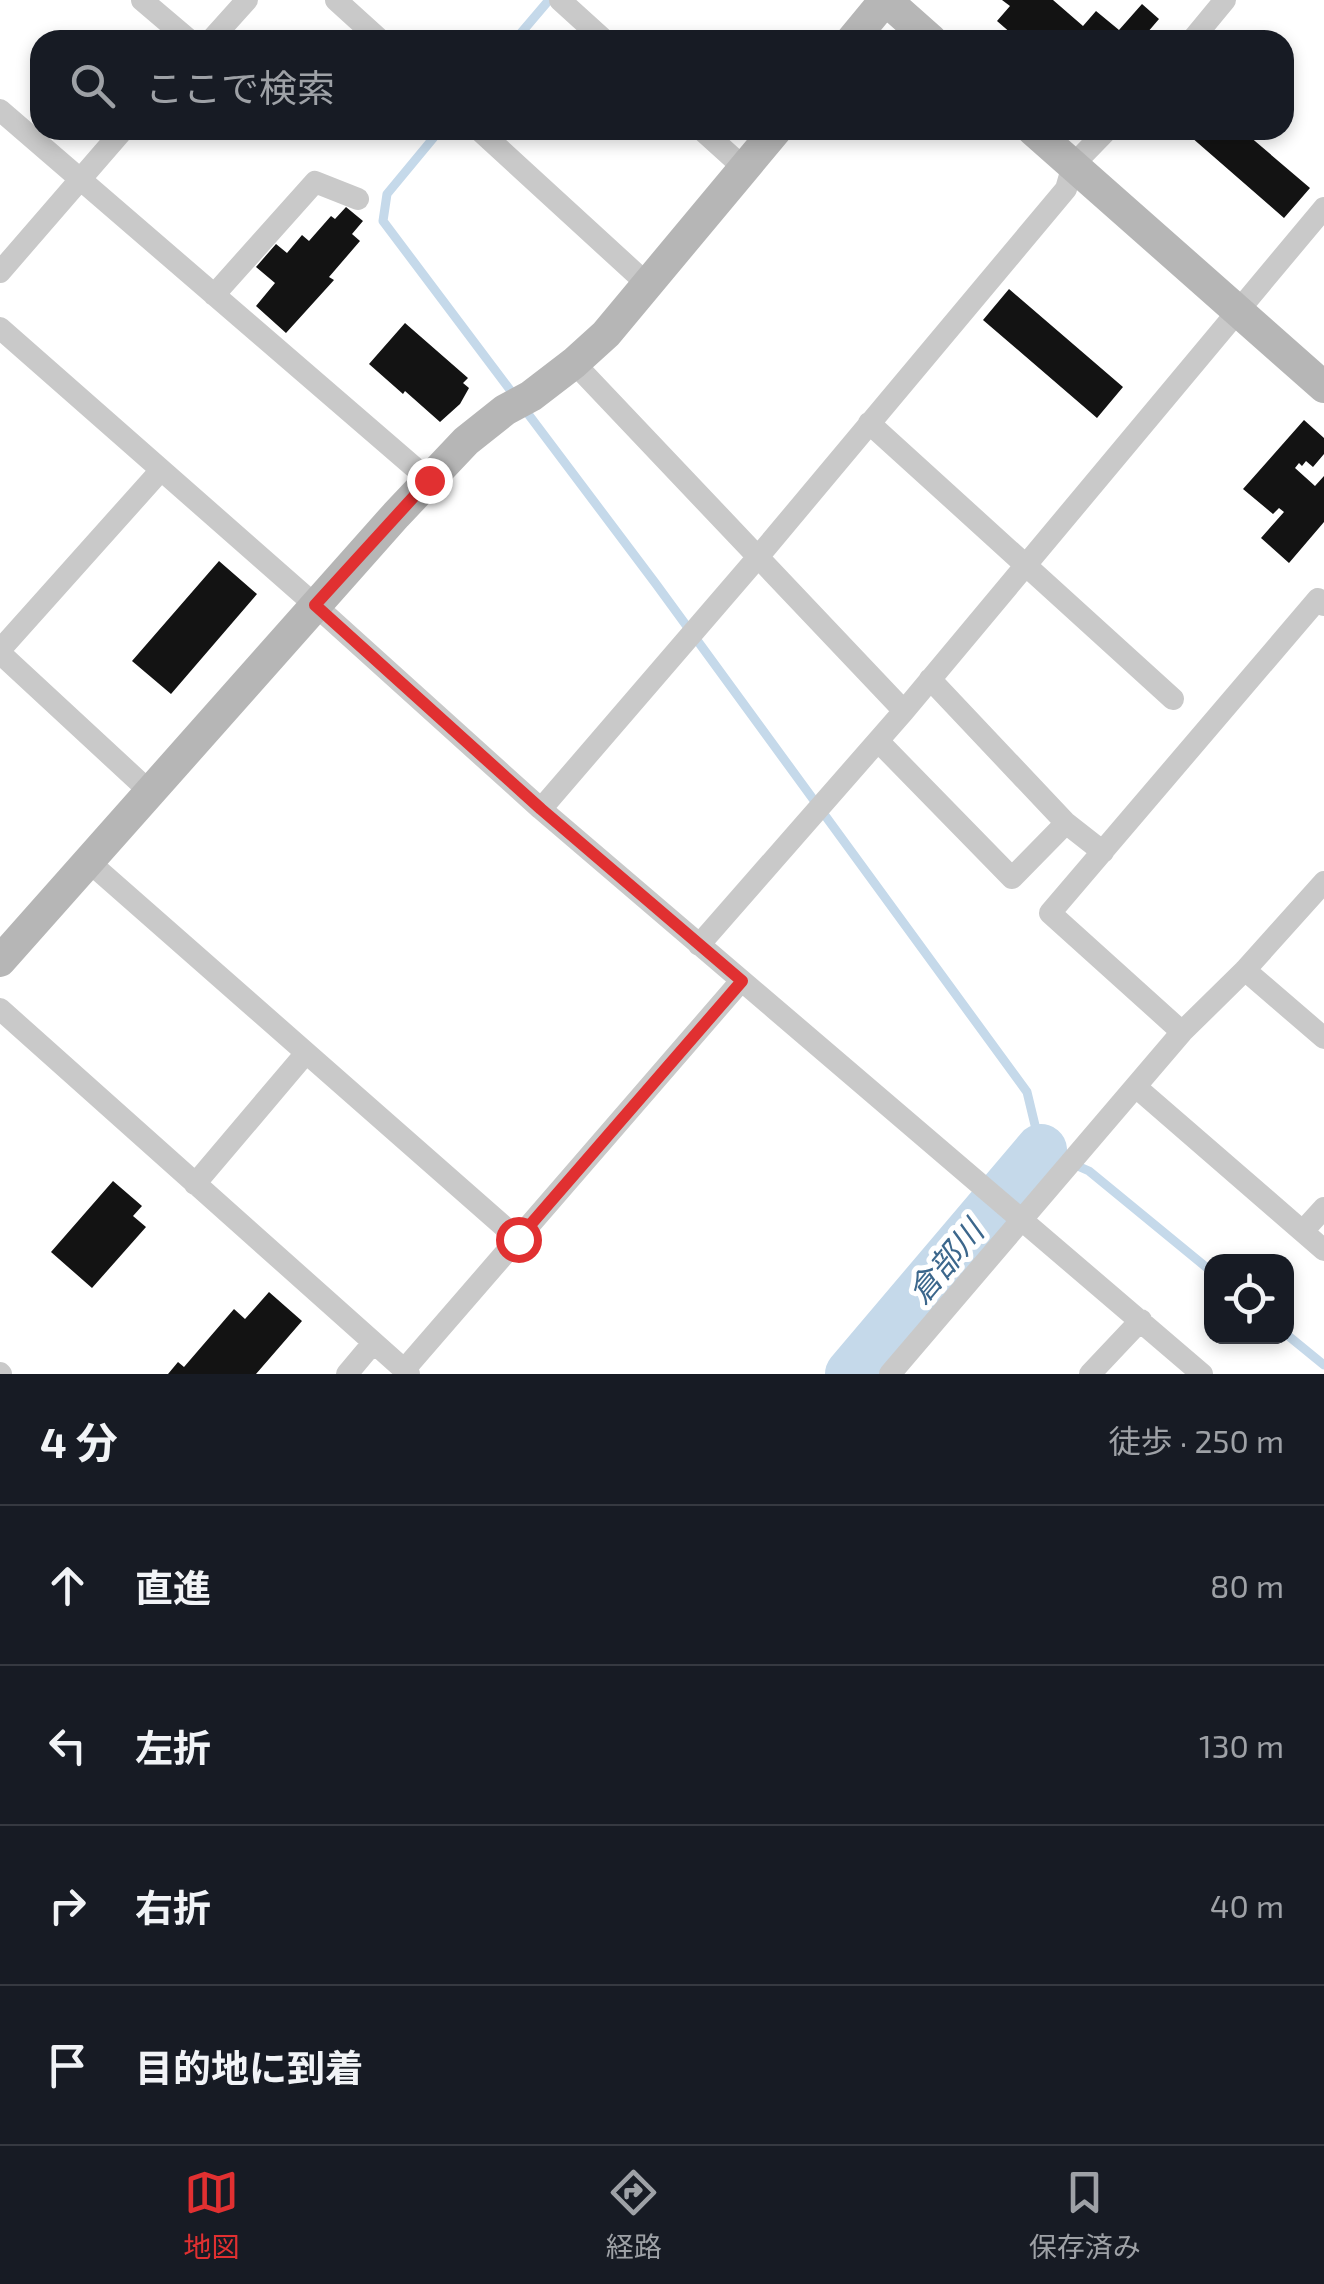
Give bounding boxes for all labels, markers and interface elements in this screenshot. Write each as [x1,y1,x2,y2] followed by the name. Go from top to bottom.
[30,30,1294,140] search box
[65,58,120,113] icon: search
[145,64,335,110] text: ここで検索
[407,458,453,504] route end
[899,1209,992,1310] water label: 倉部川
[496,1217,542,1263] route start
[1204,1254,1294,1344] map controls
[1204,1254,1294,1344] button: locate
[40,1416,118,1466] text: 4 分
[1109,1421,1284,1459] text: 徒歩 · 250 m
[40,1558,95,1613] icon: ahead
[135,1564,211,1610] text: 直進
[1210,1566,1284,1604] text: 80 m
[40,1718,95,1773] icon: left
[135,1724,211,1770] text: 左折
[1199,1726,1284,1764] text: 130 m
[40,1878,95,1933] icon: right
[135,1884,211,1930] text: 右折
[1210,1886,1284,1924] text: 40 m
[40,2038,95,2093] icon: arrive
[135,2044,363,2090] text: 目的地に到着
[183,2165,239,2265] tab: 地図
[606,2165,662,2265] tab: 経路
[1029,2165,1141,2265] tab: 保存済み

